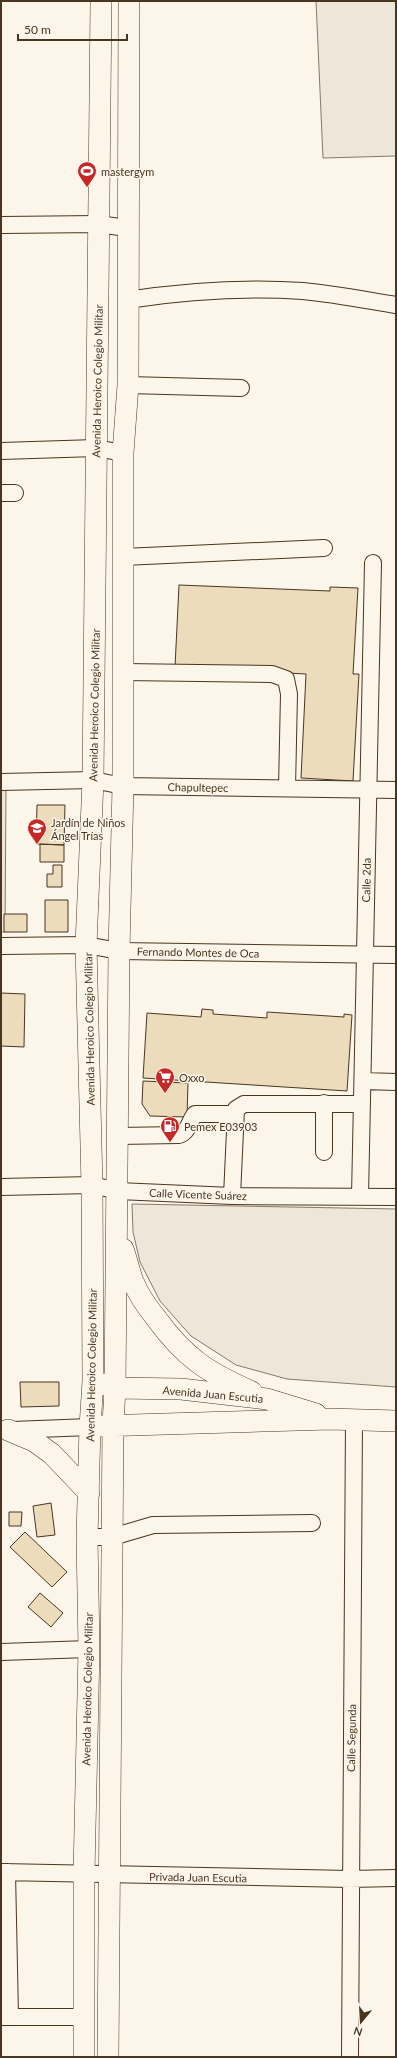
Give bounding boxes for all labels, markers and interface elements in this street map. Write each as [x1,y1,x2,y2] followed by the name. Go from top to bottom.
[18,16,127,42] scale bar
[24,22,51,37] text: 50 m
[76,160,98,188] sports icon: mastergym
[101,165,154,178] place label: mastergym
[89,304,105,458] street label: Avenida Heroico Colegio Militar
[86,628,102,782] street label: Avenida Heroico Colegio Militar
[167,780,229,794] street label: Chapultepec
[51,816,126,842] place label: Jardín de Niños Ángel Trías
[26,817,48,845] school or university icon: Jardín de Niños Ángel Trías
[359,858,373,902] street label: Calle 2da
[137,944,259,960] street label: Fernando Montes de Oca
[81,952,97,1106] street label: Avenida Heroico Colegio Militar
[154,1066,176,1094] supermarket icon: Oxxo
[179,1071,205,1084] place label: Oxxo
[159,1115,181,1143] fuel station icon: Pemex E03903
[184,1120,257,1133] place label: Pemex E03903
[149,1186,247,1202] street label: Calle Vicente Suárez
[83,1288,99,1442] street label: Avenida Heroico Colegio Militar
[162,1383,264,1405] street label: Avenida Juan Escutia
[79,1612,95,1766] street label: Avenida Heroico Colegio Militar
[344,1704,358,1772] street label: Calle Segunda
[149,1870,247,1884] street label: Privada Juan Escutia
[341,2002,381,2042] north arrow
[352,2024,364,2039] text: N

